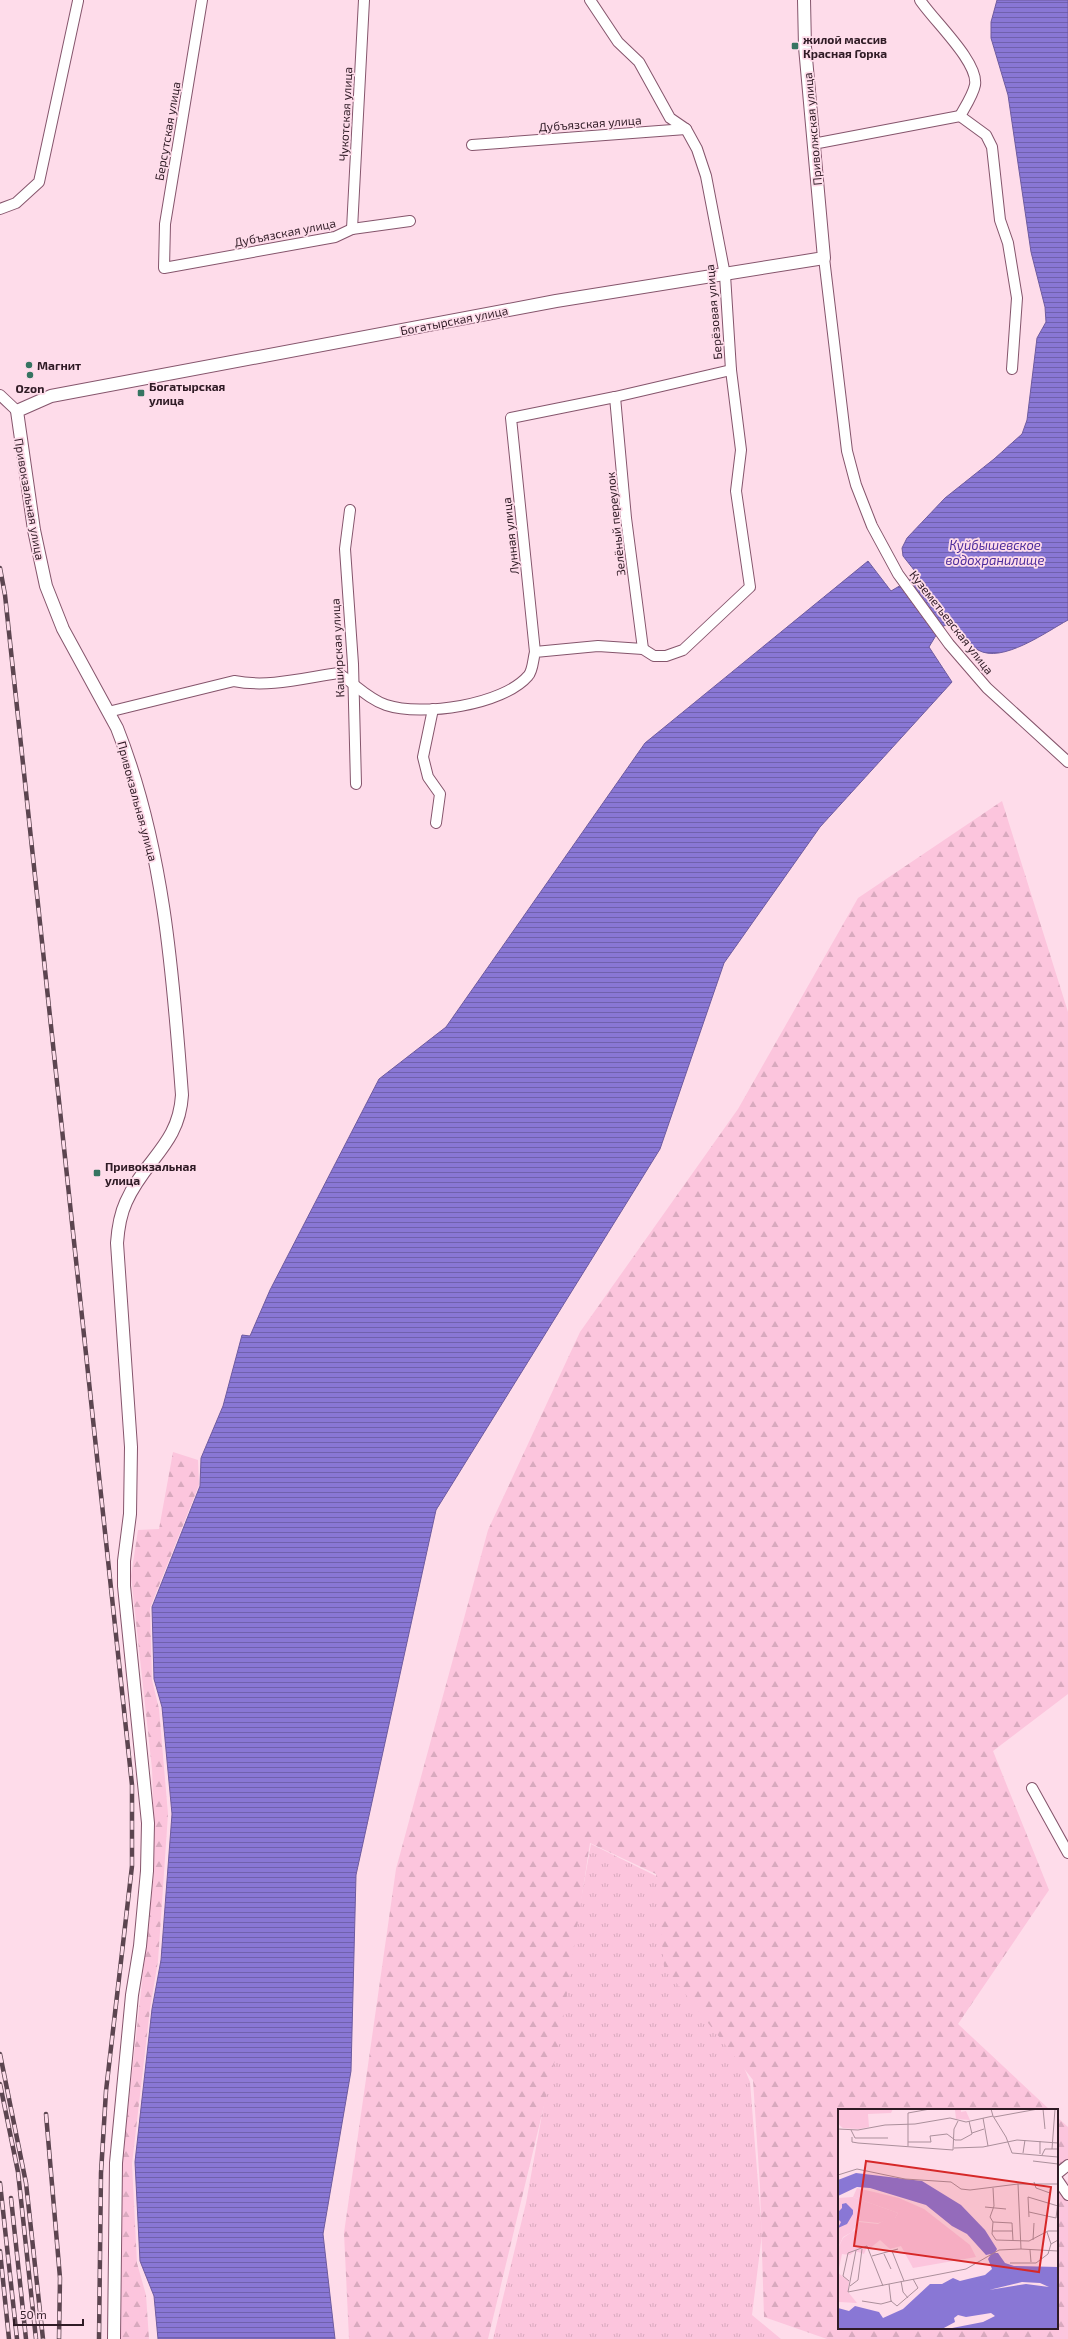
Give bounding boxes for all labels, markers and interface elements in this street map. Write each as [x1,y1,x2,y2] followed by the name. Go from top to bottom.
[803,32,887,60] place label: жилой массив Красная Горка
[790,41,800,51] marker: жилой массив Красная Горка
[336,66,355,162] street label: Чукотская улица
[800,72,825,186] street label: Приволжская улица
[151,80,184,182] street label: Берсутская улица
[538,112,642,135] street label: Дубъязская улица
[233,215,337,250] street label: Дубъязская улица
[702,264,725,360] street label: Берёзовая улица
[399,303,509,338] street label: Богатырская улица
[37,358,81,372] place label: Магнит
[24,360,34,370] marker: Магнит
[25,370,35,380] marker: Ozon
[149,379,226,407] place label: Богатырская улица
[16,381,44,395] place label: Ozon
[136,388,146,398] marker: Богатырская улица
[11,437,48,561] street label: Привокзальная улица
[603,471,628,577] street label: Зелёный переулок
[499,497,522,575] street label: Лунная улица
[946,537,1044,568] water label: Куйбышевское водохранилище
[906,567,997,677] street label: Куземетьевская улица
[327,598,348,698] street label: Каширская улица
[114,739,161,863] street label: Привокзальная улица
[105,1159,196,1187] place label: Привокзальная улица
[92,1168,102,1178] marker: Привокзальная улица
[838,2109,1058,2329] inset map
[14,2301,83,2327] scale bar
[20,2307,47,2321] text: 50 m

